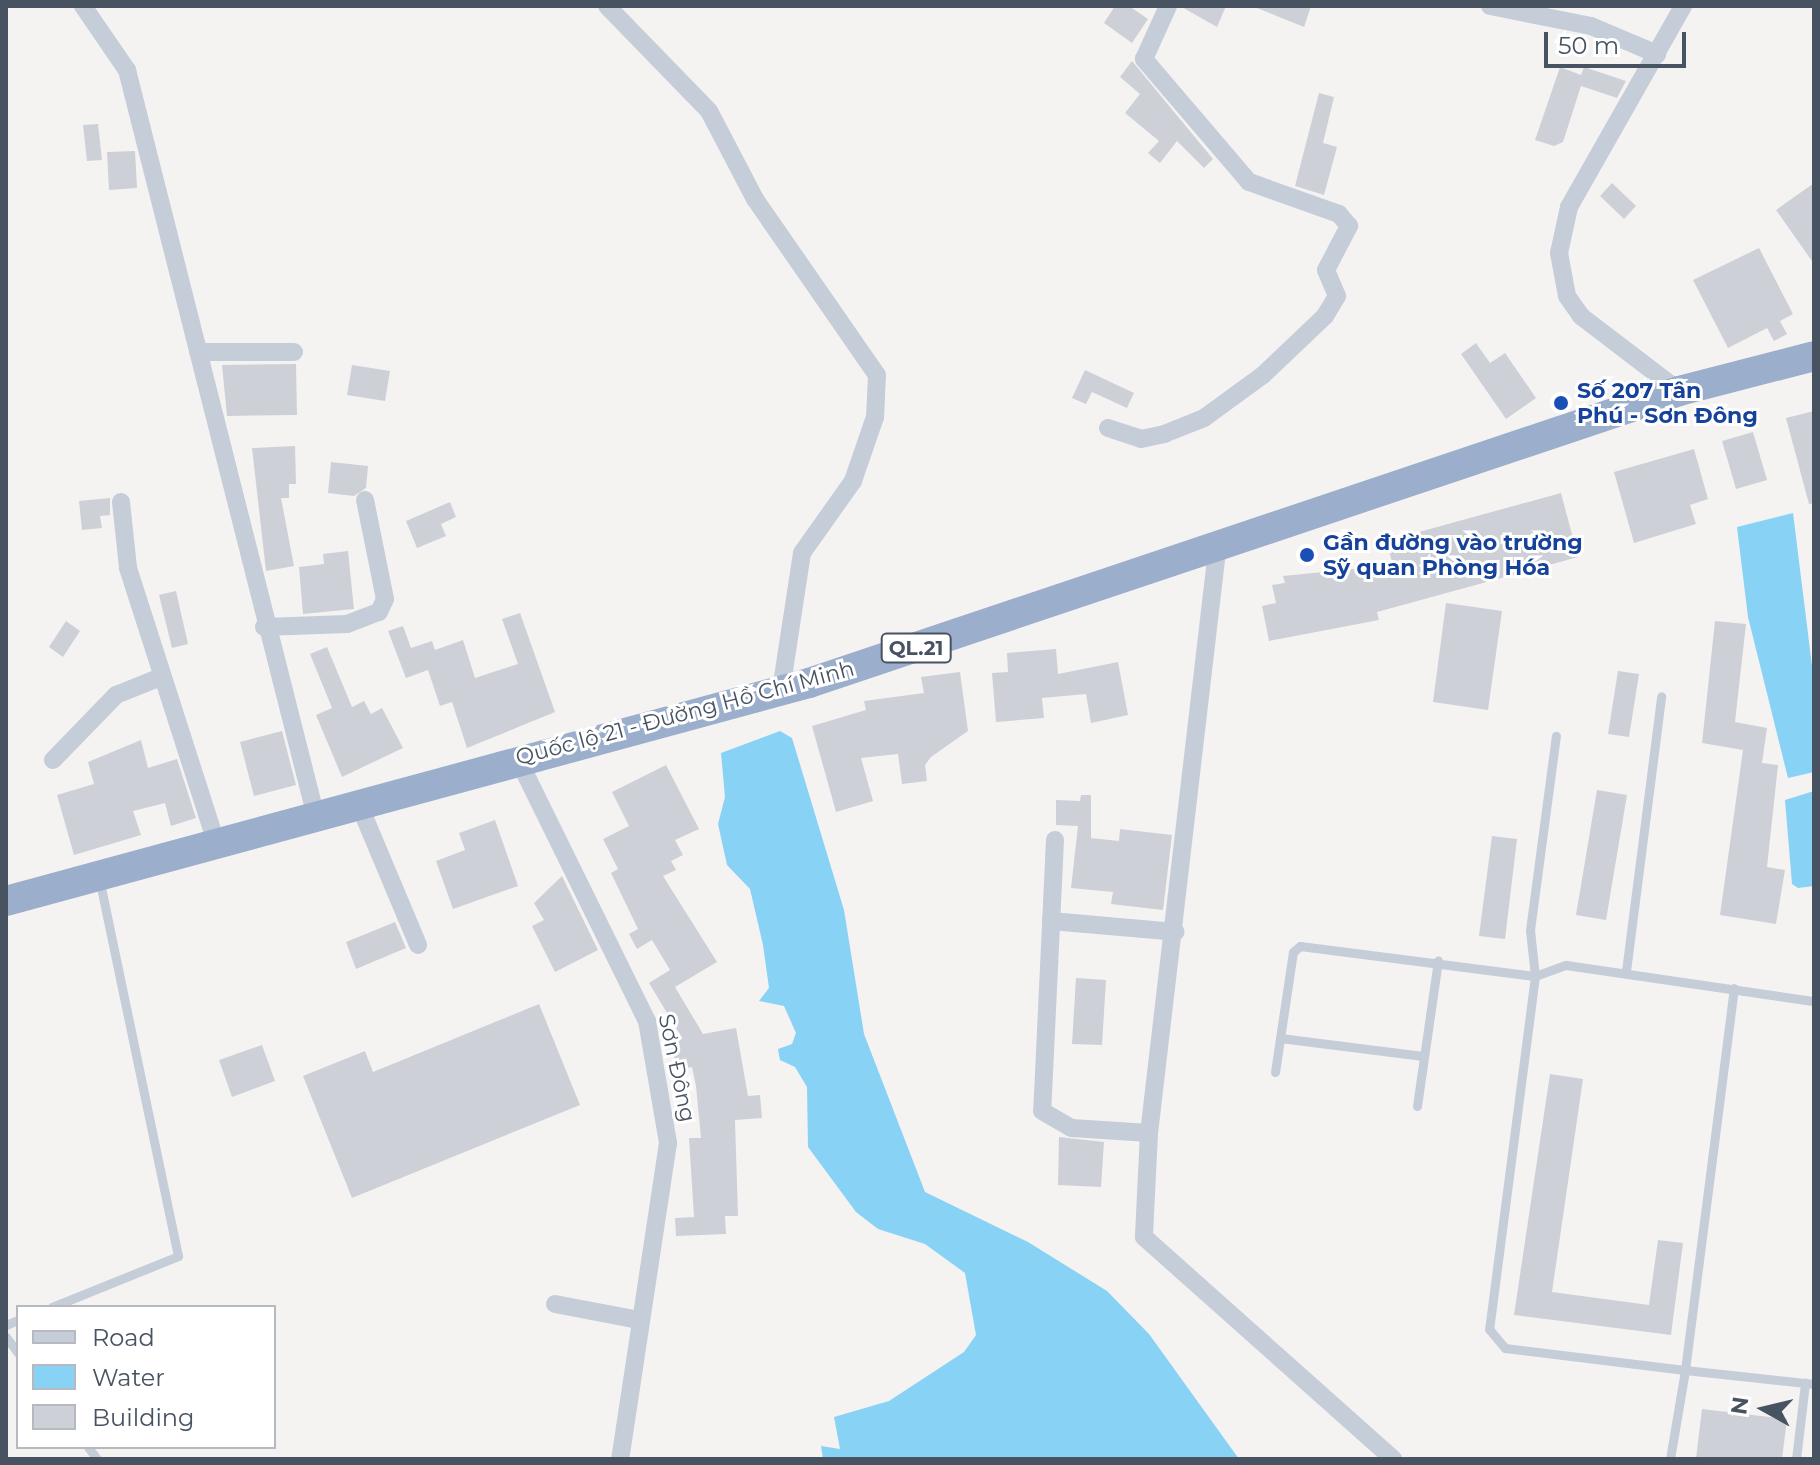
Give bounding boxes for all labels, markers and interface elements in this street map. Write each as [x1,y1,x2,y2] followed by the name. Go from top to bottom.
[1548,16,1690,66] scale bar
[1558,31,1619,60] text: 50 m
[1577,377,1758,428] place label: Số 207 Tân Phú - Sơn Đông
[1552,394,1570,412] marker: Số 207 Tân Phú - Sơn Đông
[1323,529,1583,580] place label: Gần đường vào trường Sỹ quan Phòng Hóa
[1298,546,1316,564] marker: Gần đường vào trường Sỹ quan Phòng Hóa
[880,632,952,664] road number: QL.21
[513,655,857,771] street label: Quốc lộ 21 - Đường Hồ Chí Minh
[653,1011,701,1125] street label: Sơn Đông
[16,1305,276,1449] legend
[92,1323,155,1352] text: Road
[92,1363,165,1392] text: Water
[1724,1369,1804,1449] north arrow
[1725,1395,1754,1416] text: N
[92,1403,195,1432] text: Building

